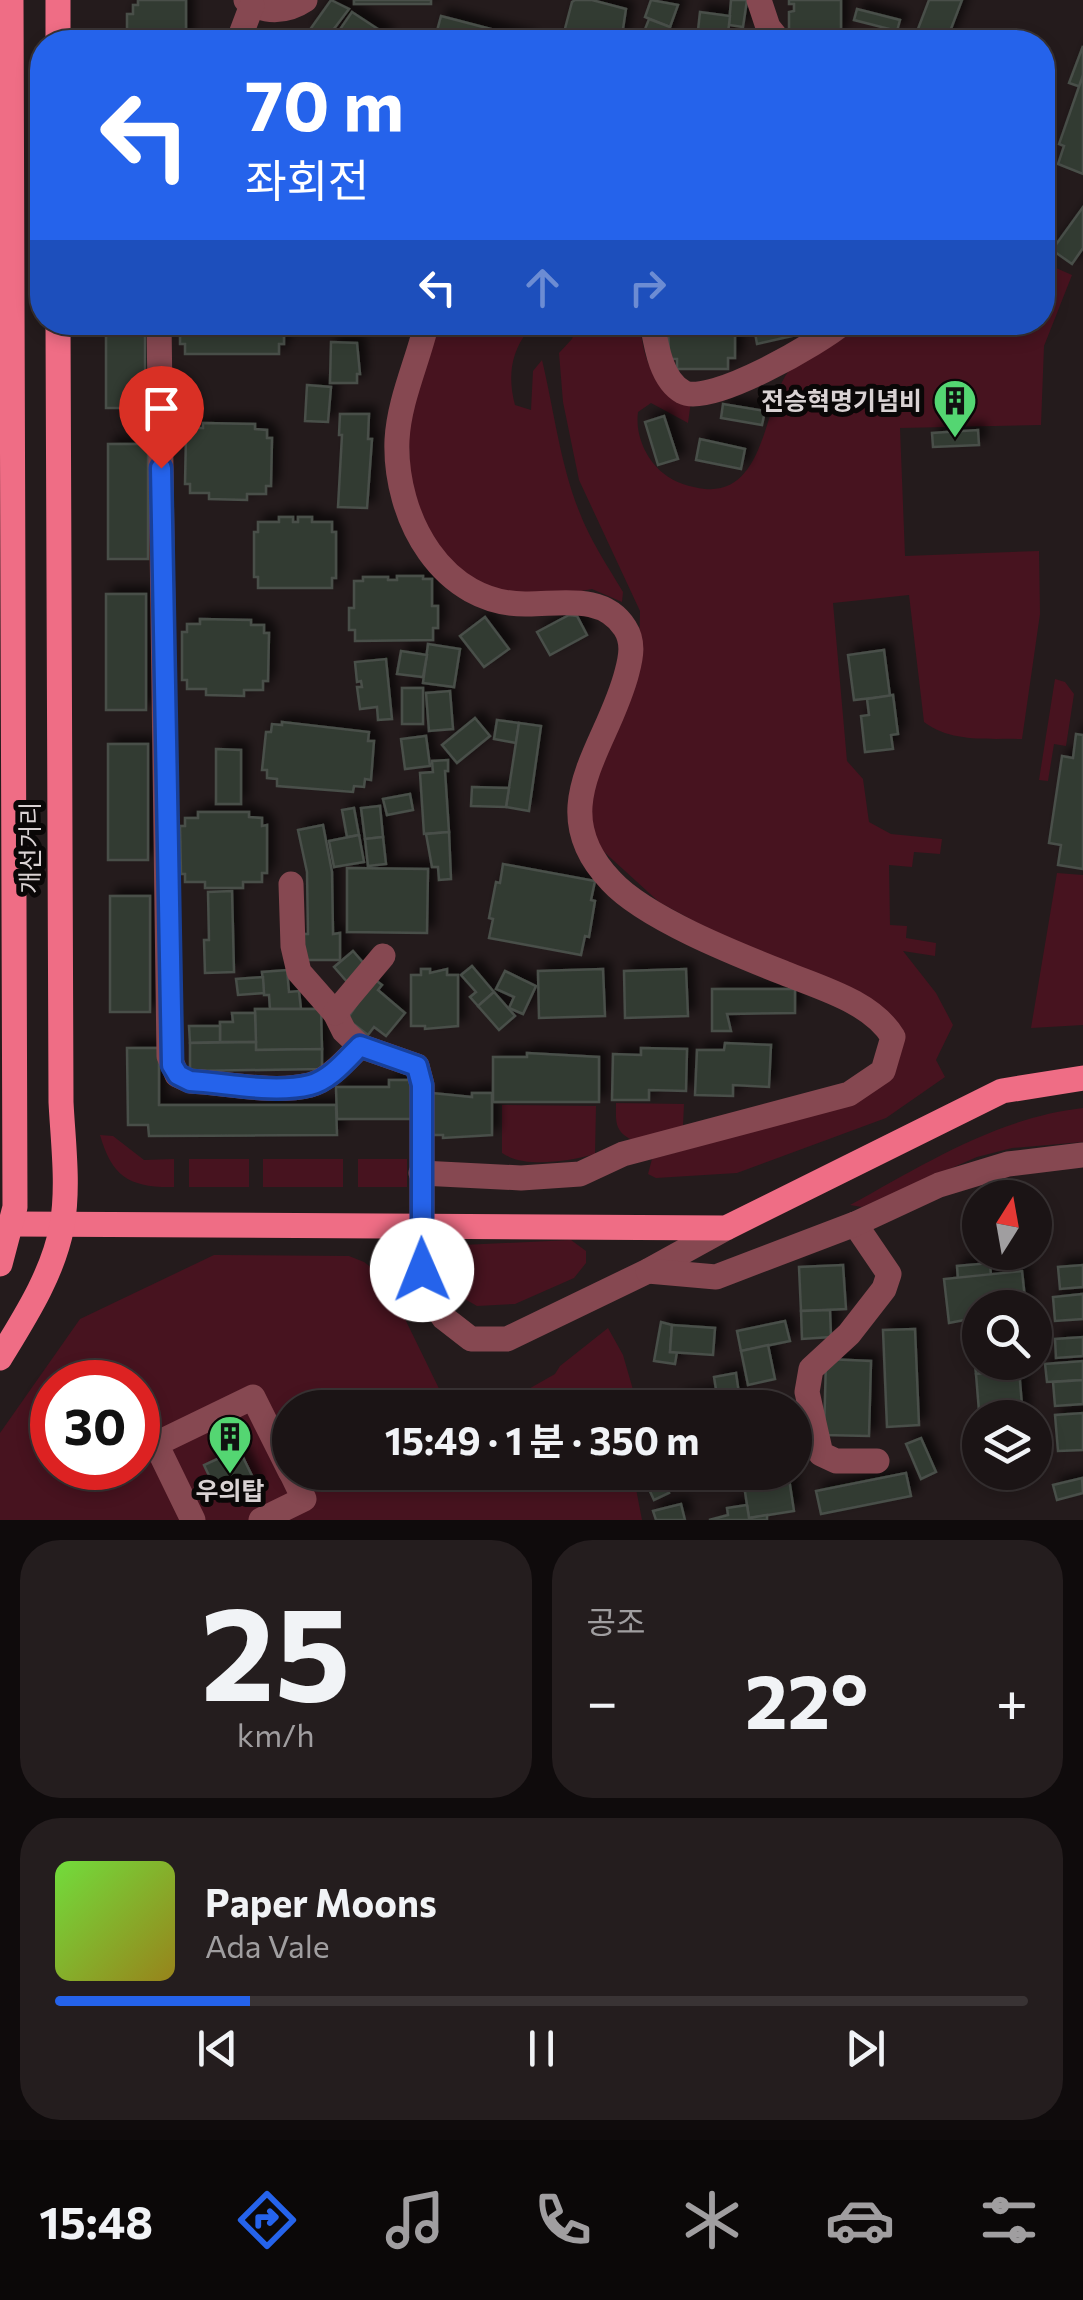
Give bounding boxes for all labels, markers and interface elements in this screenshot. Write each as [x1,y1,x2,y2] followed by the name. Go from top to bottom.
[245,60,404,145] text: 70 m
[80,70,210,200] icon: left
[245,151,369,206] text: 좌회전
[410,260,465,315] icon: left
[515,260,570,315] icon: ahead
[620,260,675,315] icon: right
[119,366,204,469] pin
[932,378,978,439] building icon: 전승혁명기념비
[134,381,189,436] icon: arrive
[761,385,922,415] place label: 전승혁명기념비
[14,802,44,894] street label: 개선거리
[962,1180,1052,1270] north arrow
[962,1180,1052,1490] map controls
[370,1218,474,1322] position arrow
[962,1290,1052,1380] button: search
[30,1360,160,1490] speed limit sign: 30
[962,1400,1052,1490] button: layers
[207,1414,253,1475] building icon: 우의탑
[385,1416,699,1463] text: 15:49 · 1 분 · 350 m
[195,1475,265,1505] place label: 우의탑
[201,1569,351,1728] text: 25
[587,1601,645,1641] text: 공조
[745,1653,868,1744] text: 22°
[587,1666,618,1733] text: −
[996,1666,1028,1733] text: +
[237,1714,315,1754] text: km/h
[205,1878,437,1925] text: Paper Moons
[205,1925,330,1965] text: Ada Vale
[190,2021,245,2076] icon: previous
[514,2021,569,2076] icon: pause
[838,2021,893,2076] icon: next
[232,2185,302,2255] icon: directions
[380,2185,450,2255] icon: music
[528,2185,598,2255] icon: phone
[677,2185,747,2255] icon: climate
[825,2185,895,2255] icon: car
[974,2185,1044,2255] icon: filters
[39,2193,153,2248] text: 15:48

